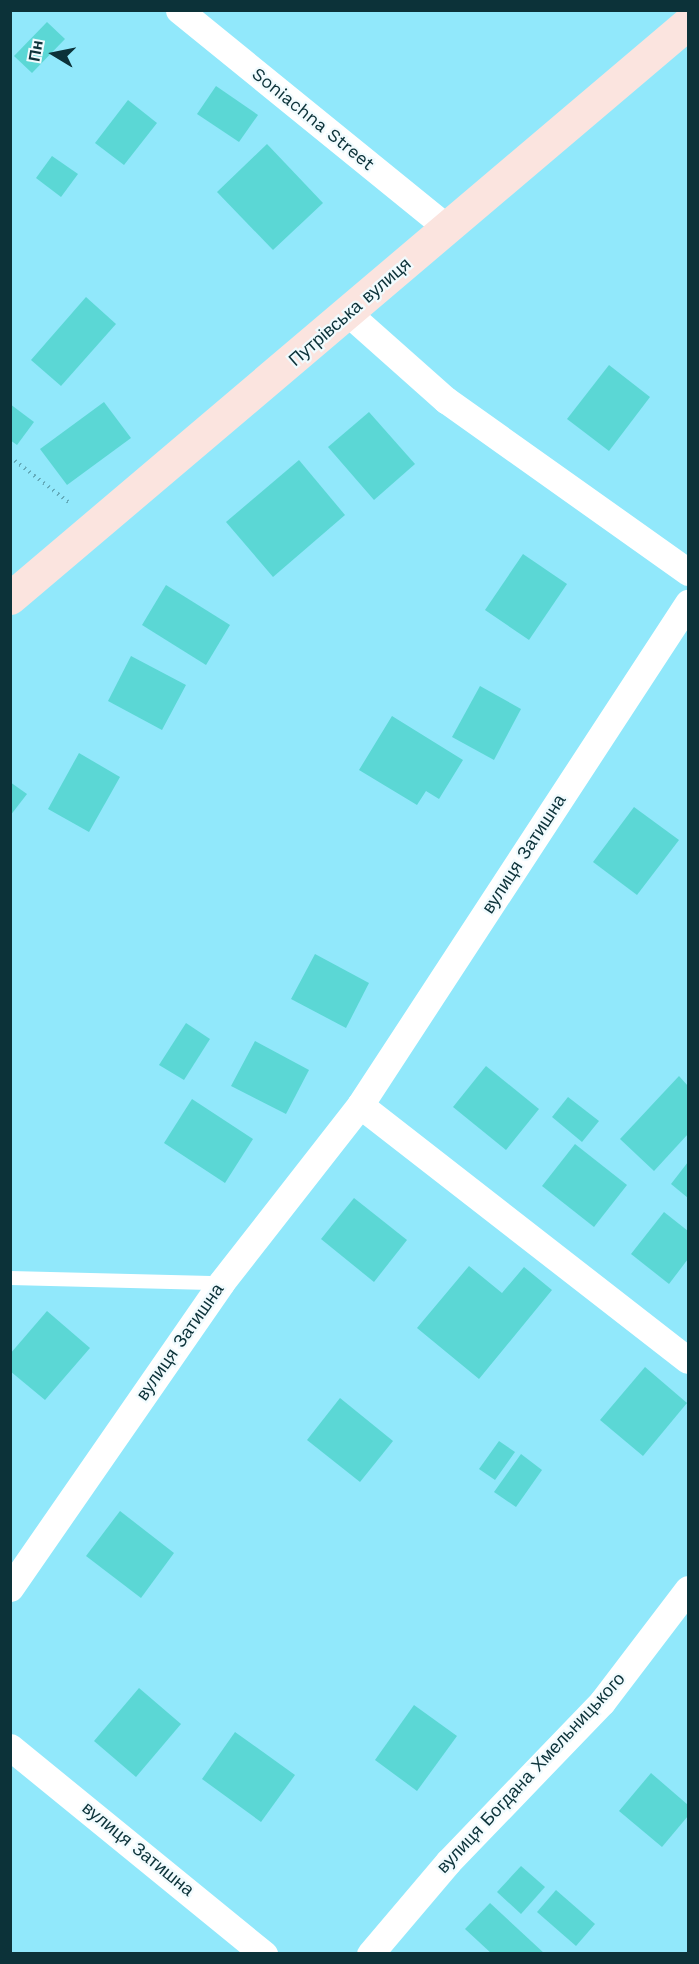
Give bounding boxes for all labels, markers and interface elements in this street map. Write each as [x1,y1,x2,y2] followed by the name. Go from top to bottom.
[24,24,84,84] north arrow
[25,39,47,63] text: Пн
[247,63,379,175] street label: Soniachna Street
[285,253,415,371] street label: Путрівська вулиця
[477,790,571,918] street label: вулиця Затишна
[132,1279,228,1405] street label: вулиця Затишна
[432,1668,630,1878] street label: вулиця Богдана Хмельницького
[78,1797,198,1901] street label: вулиця Затишна

